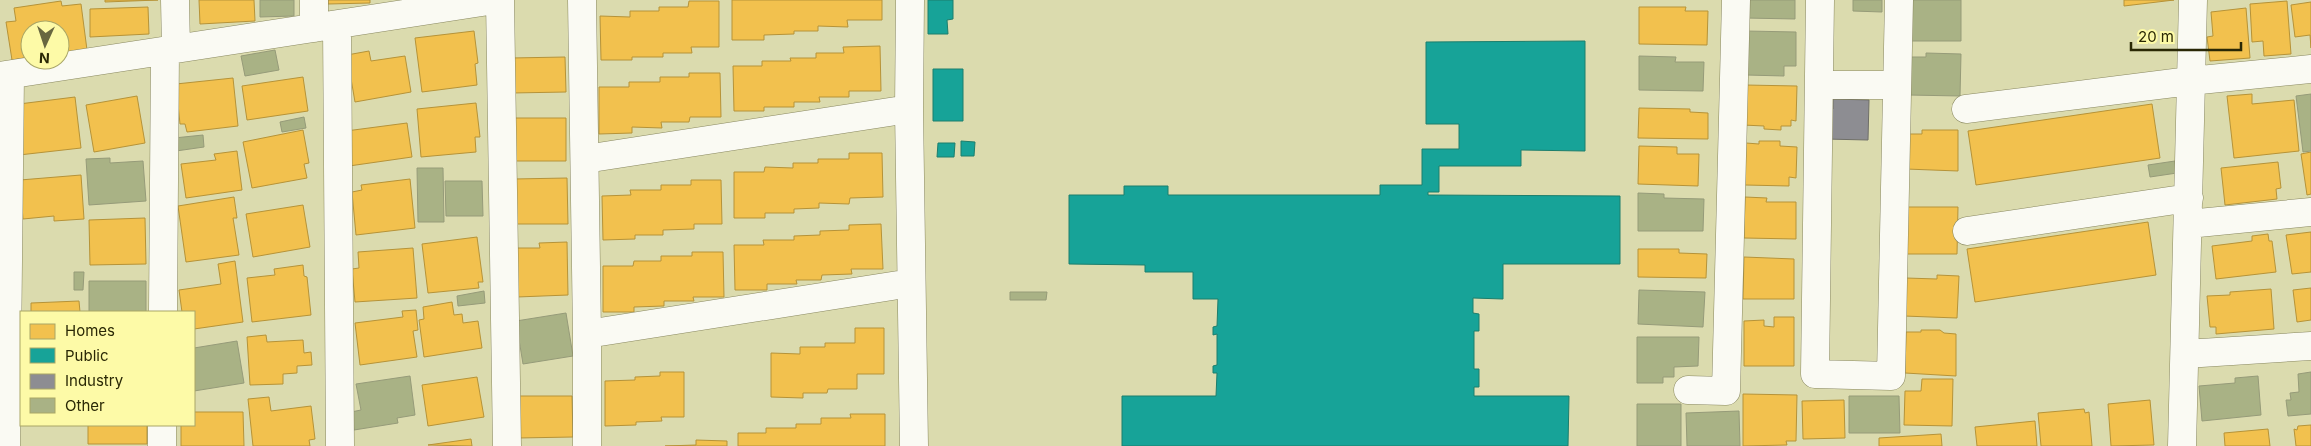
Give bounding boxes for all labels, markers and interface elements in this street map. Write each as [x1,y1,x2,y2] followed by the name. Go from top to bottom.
[20,20,70,70] north arrow
[2131,20,2241,52] scale bar
[2138,27,2174,46] text: 20 m
[39,50,50,67] text: N
[20,311,195,426] legend
[65,321,115,340] text: Homes
[65,346,108,365] text: Public
[65,371,124,390] text: Industry
[65,396,105,415] text: Other

